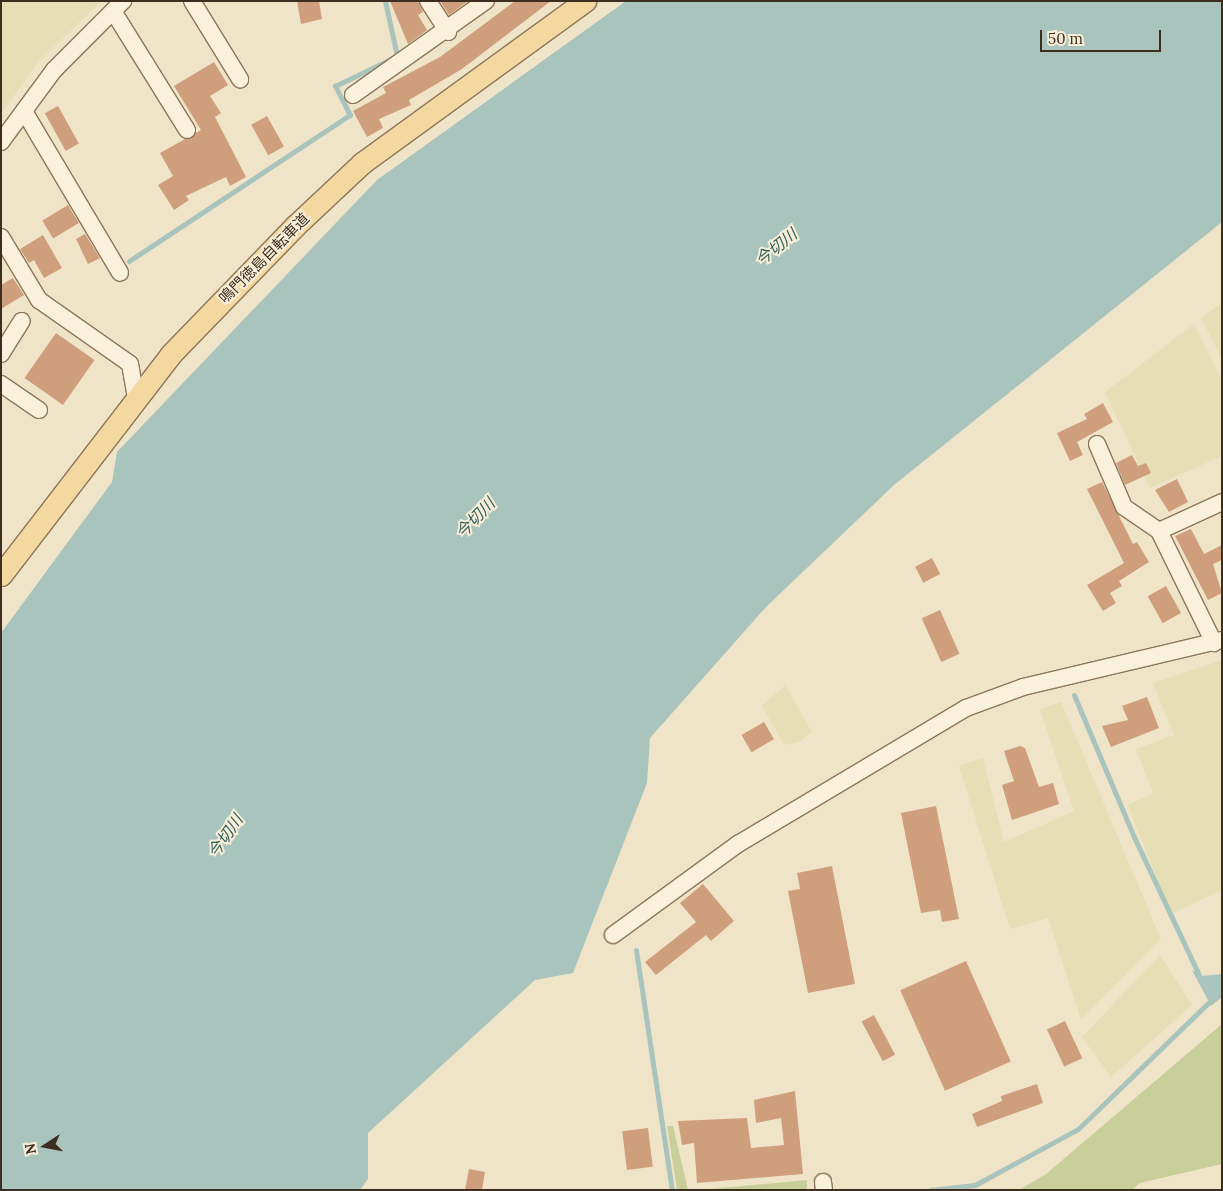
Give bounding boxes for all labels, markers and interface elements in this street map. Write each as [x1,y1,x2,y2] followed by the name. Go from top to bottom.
[1043,20,1164,52] scale bar
[1048,29,1083,48] text: 50 m
[215,209,313,307] street label: 鳴門徳島自転車道
[751,224,801,270] water label: 今切川
[451,494,499,542] water label: 今切川
[203,811,247,861] water label: 今切川
[20,1121,70,1171] north arrow
[20,1142,40,1156] text: N

